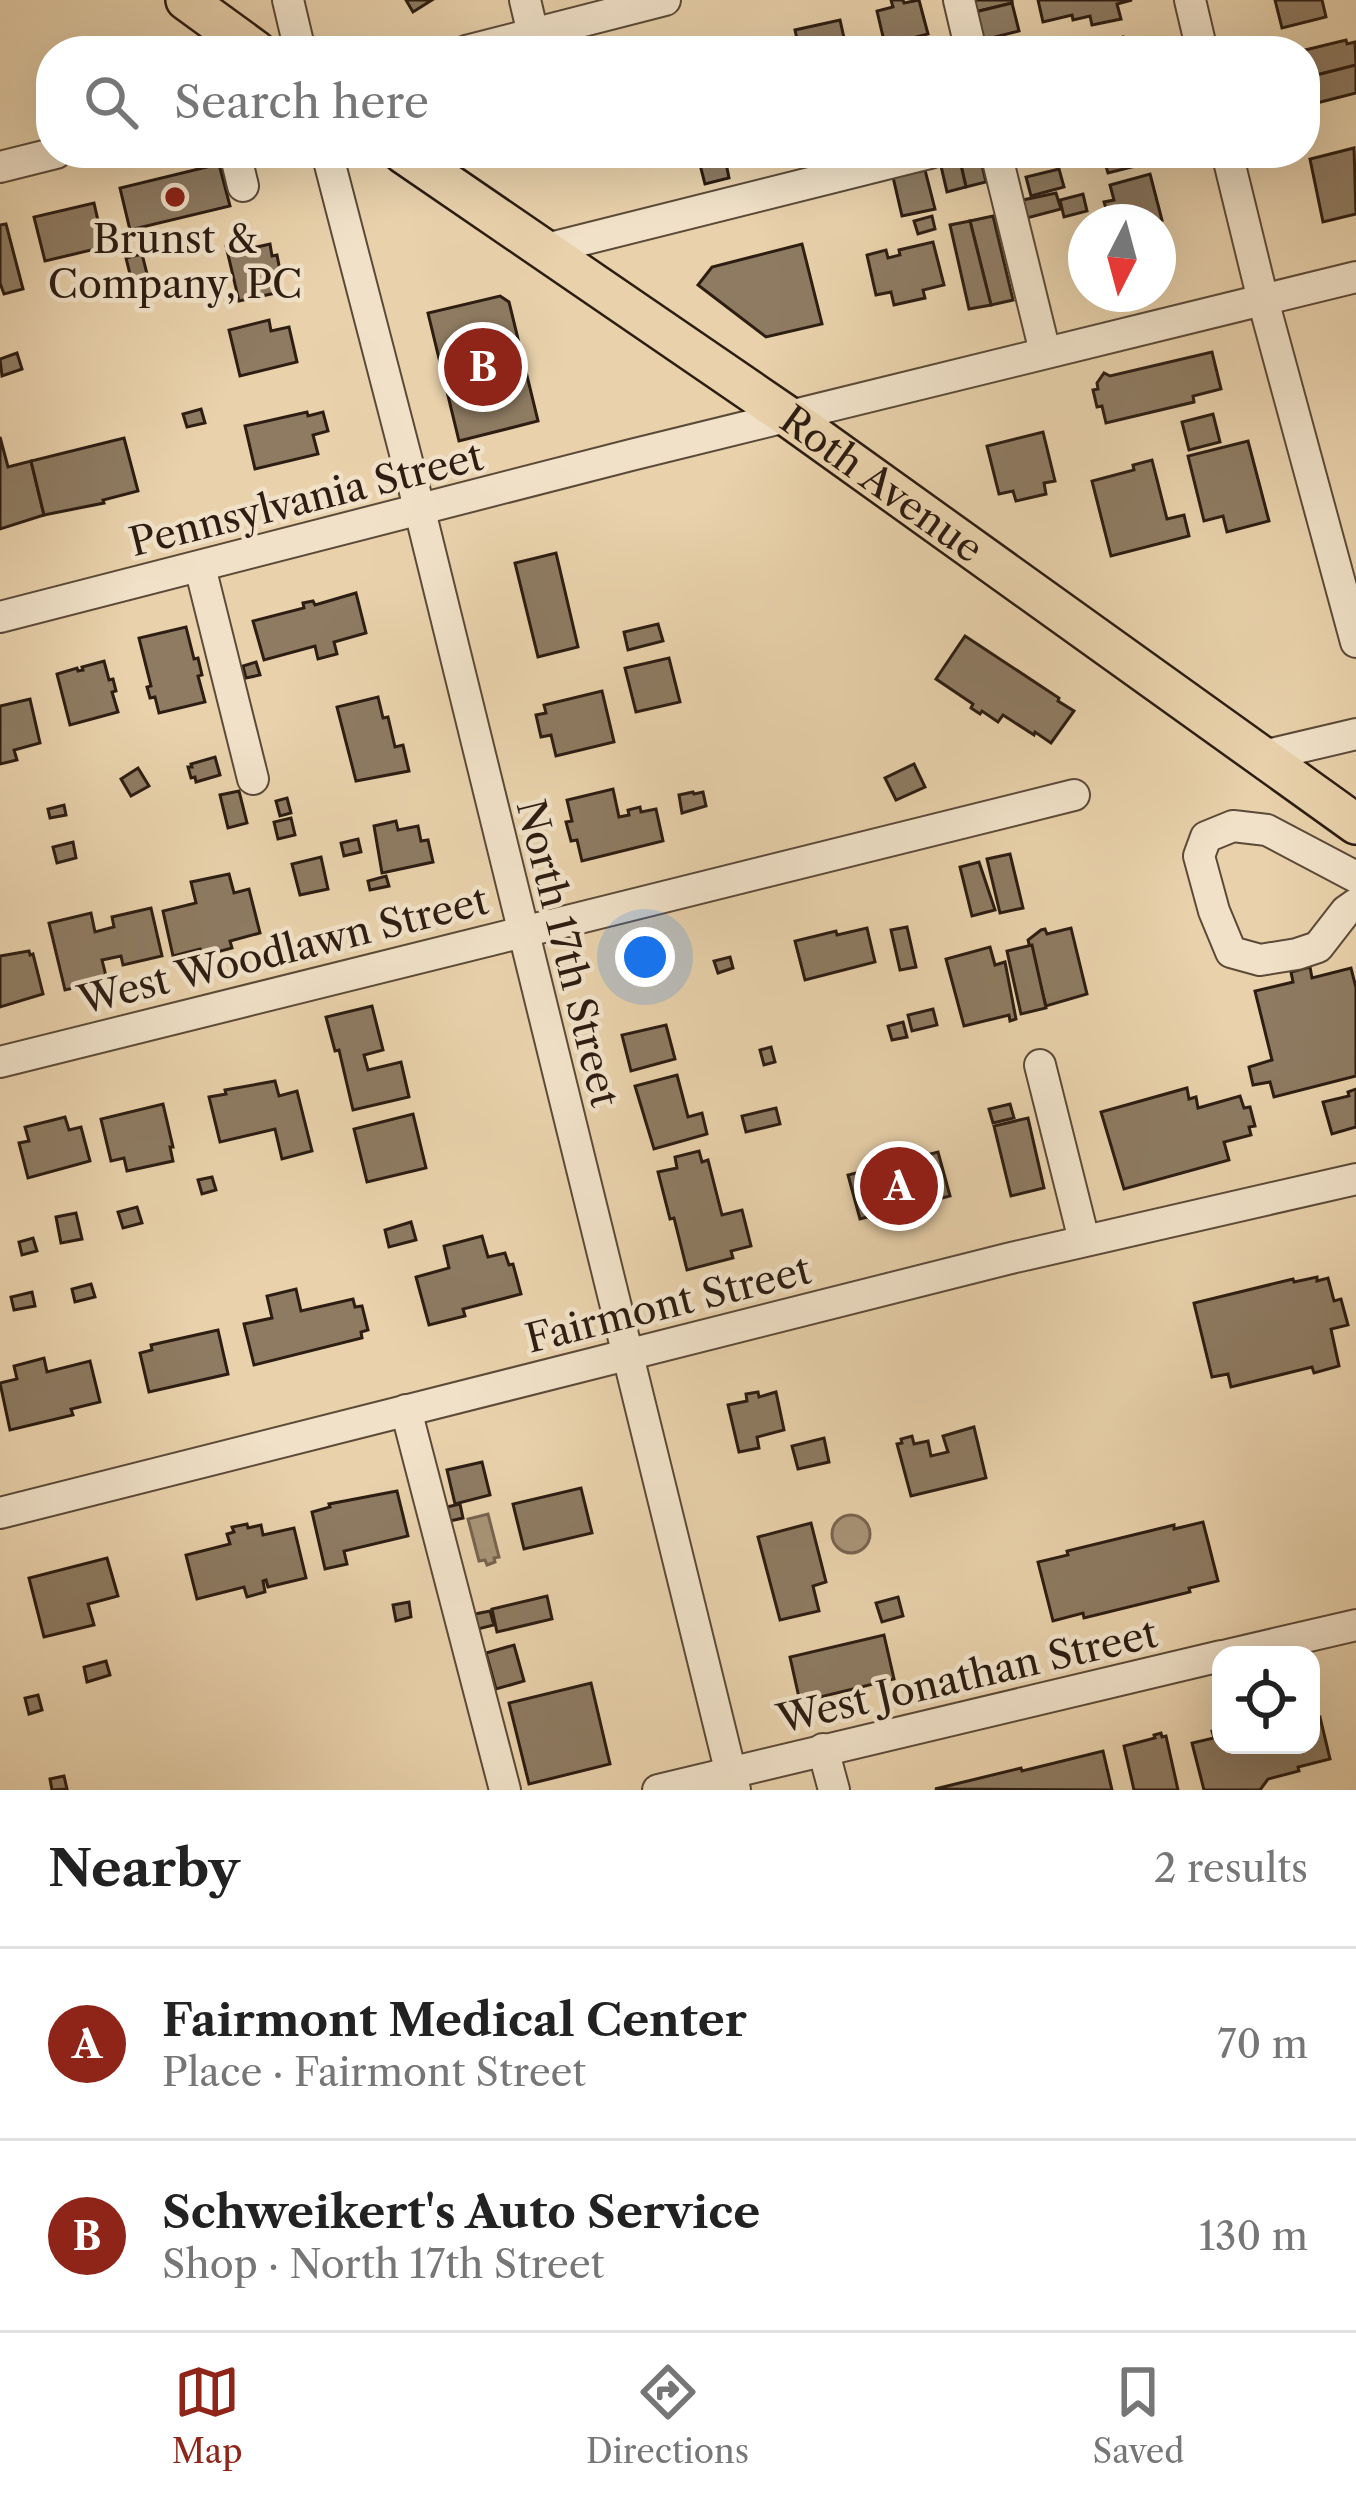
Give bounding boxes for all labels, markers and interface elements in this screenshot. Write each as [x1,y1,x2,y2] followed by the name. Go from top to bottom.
[36,36,1320,168] search box
[78,69,144,135] icon: search
[174,74,429,130] text: Search here
[162,184,188,210] marker: Brunst & Company, PC
[1068,204,1176,312] north arrow
[48,215,302,308] place label: Brunst & Company, PC
[444,322,522,412] pin: B
[771,395,992,573] street label: Roth Avenue
[124,432,488,566] street label: Pennsylvania Street
[507,794,629,1112] street label: North 17th Street
[72,876,493,1024] street label: West Woodlawn Street
[615,927,675,987] your location
[860,1141,938,1231] pin: A
[520,1245,816,1363] street label: Fairmont Street
[771,1609,1162,1743] street label: West Jonathan Street
[1212,1646,1320,1754] map controls
[1212,1646,1320,1754] button: locate
[48,1837,240,1899] text: Nearby
[1154,1844,1308,1892] text: 2 results
[162,1992,747,2048] text: Fairmont Medical Center
[72,2020,102,2068] text: A
[1217,2020,1308,2068] text: 70 m
[162,2048,586,2096] text: Place · Fairmont Street
[162,2184,760,2240] text: Schweikert's Auto Service
[73,2212,102,2260] text: B
[1199,2212,1308,2260] text: 130 m
[162,2240,604,2288] text: Shop · North 17th Street
[172,2359,243,2472] tab: Map
[586,2359,749,2472] tab: Directions
[1093,2359,1184,2472] tab: Saved

